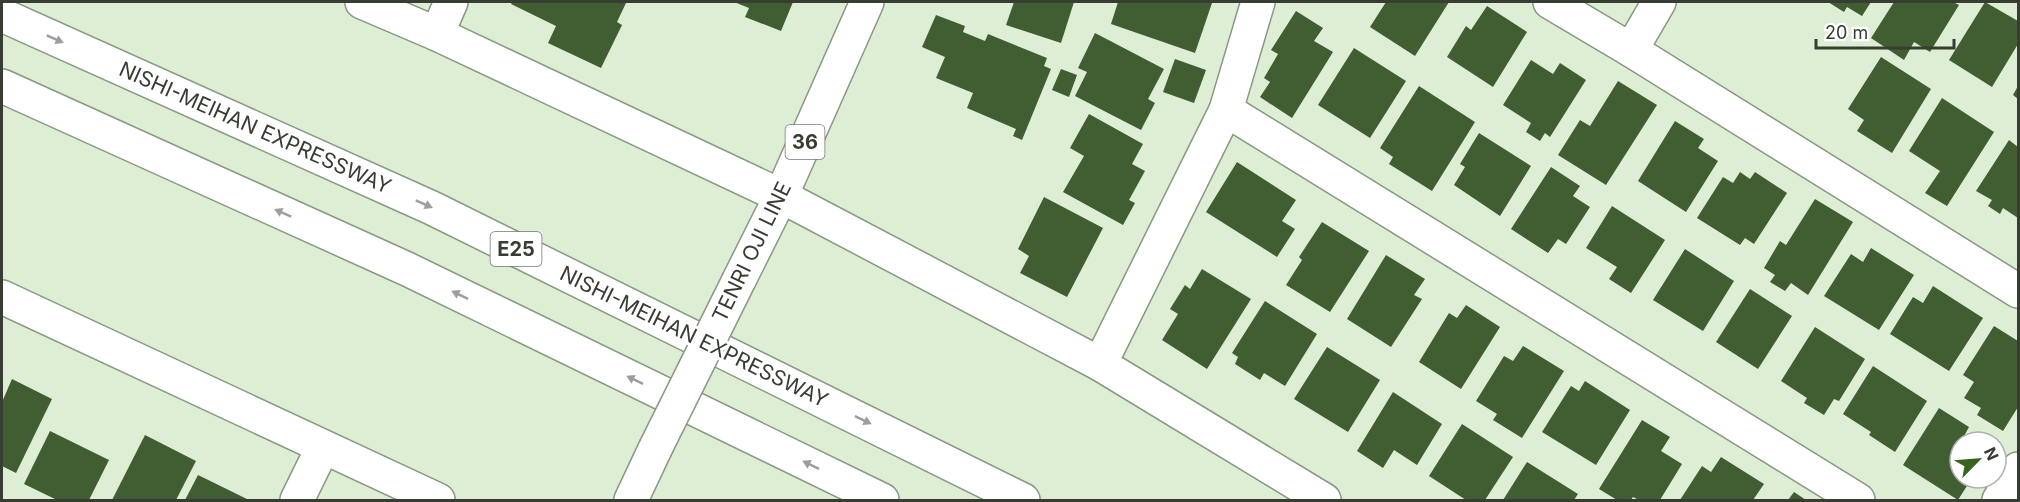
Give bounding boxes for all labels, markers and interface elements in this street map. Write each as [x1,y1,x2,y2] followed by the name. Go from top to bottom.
[1816,12,1954,50] scale bar
[1825,22,1868,43] text: 20 m
[46,34,63,43] one-way arrow
[115,56,395,199] street label: NISHI-MEIHAN EXPRESSWAY
[786,125,824,159] road number: 36
[707,178,796,326] street label: TENRI OJI LINE
[416,200,433,209] one-way arrow
[273,208,291,218] one-way arrow
[490,232,542,266] road number: E25
[556,261,832,412] street label: NISHI-MEIHAN EXPRESSWAY
[451,290,468,299] one-way arrow
[627,375,644,385] one-way arrow
[854,415,872,425] one-way arrow
[1948,430,2008,490] north arrow
[1980,444,2003,463] text: N
[802,461,819,470] one-way arrow

